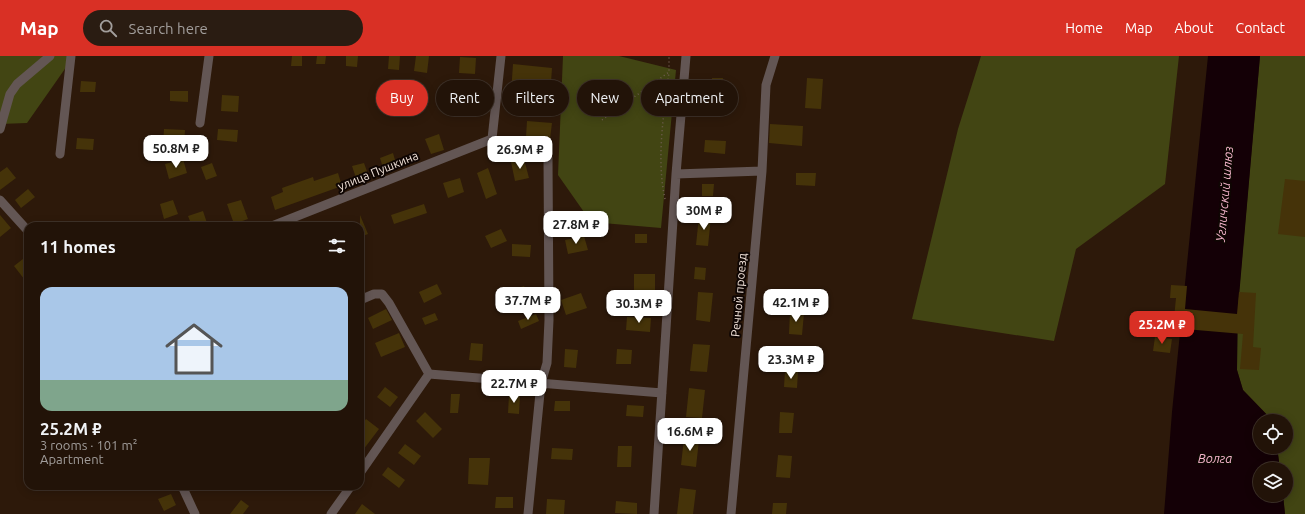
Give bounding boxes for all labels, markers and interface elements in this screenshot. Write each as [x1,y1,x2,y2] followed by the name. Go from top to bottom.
[83,10,363,46] search box
[20,17,59,39] text: Map
[97,17,119,39] icon: search
[129,20,208,37] text: Search here
[1065,20,1103,36] text: Home
[1125,20,1153,36] text: Map
[1175,20,1214,36] text: About
[1236,20,1285,36] text: Contact
[376,80,428,116] chip: Buy
[436,80,494,116] chip: Rent
[502,80,569,116] chip: Filters
[577,80,633,116] chip: New
[641,80,738,116] chip: Apartment
[139,135,213,169] pin: 50.8M ₽
[483,136,557,170] pin: 26.9M ₽
[152,141,200,155] text: 50.8M ₽
[496,142,544,156] text: 26.9M ₽
[1213,145,1235,243] water label: Угличский шлюз
[336,148,420,193] street label: улица Пушкина
[676,197,732,231] pin: 30M ₽
[686,203,722,217] text: 30M ₽
[539,211,613,245] pin: 27.8M ₽
[552,217,600,231] text: 27.8M ₽
[326,235,348,257] icon: filters
[40,237,116,256] text: 11 homes
[728,253,749,337] street label: Речной проезд
[491,287,565,321] pin: 37.7M ₽
[759,289,833,323] pin: 42.1M ₽
[602,290,676,324] pin: 30.3M ₽
[504,293,552,307] text: 37.7M ₽
[772,295,820,309] text: 42.1M ₽
[615,296,663,310] text: 30.3M ₽
[1125,311,1199,345] pin: 25.2M ₽
[158,313,230,385] icon: home
[1138,317,1186,331] text: 25.2M ₽
[754,346,828,380] pin: 23.3M ₽
[767,352,815,366] text: 23.3M ₽
[477,370,551,404] pin: 22.7M ₽
[490,376,538,390] text: 22.7M ₽
[1253,414,1293,502] map controls
[1253,414,1293,454] button: locate
[653,418,727,452] pin: 16.6M ₽
[40,419,102,438] text: 25.2M ₽
[666,424,714,438] text: 16.6M ₽
[40,438,137,452] text: 3 rooms · 101 m²
[1198,451,1232,465] water label: Волга
[40,452,104,466] text: Apartment
[1253,462,1293,502] button: layers

